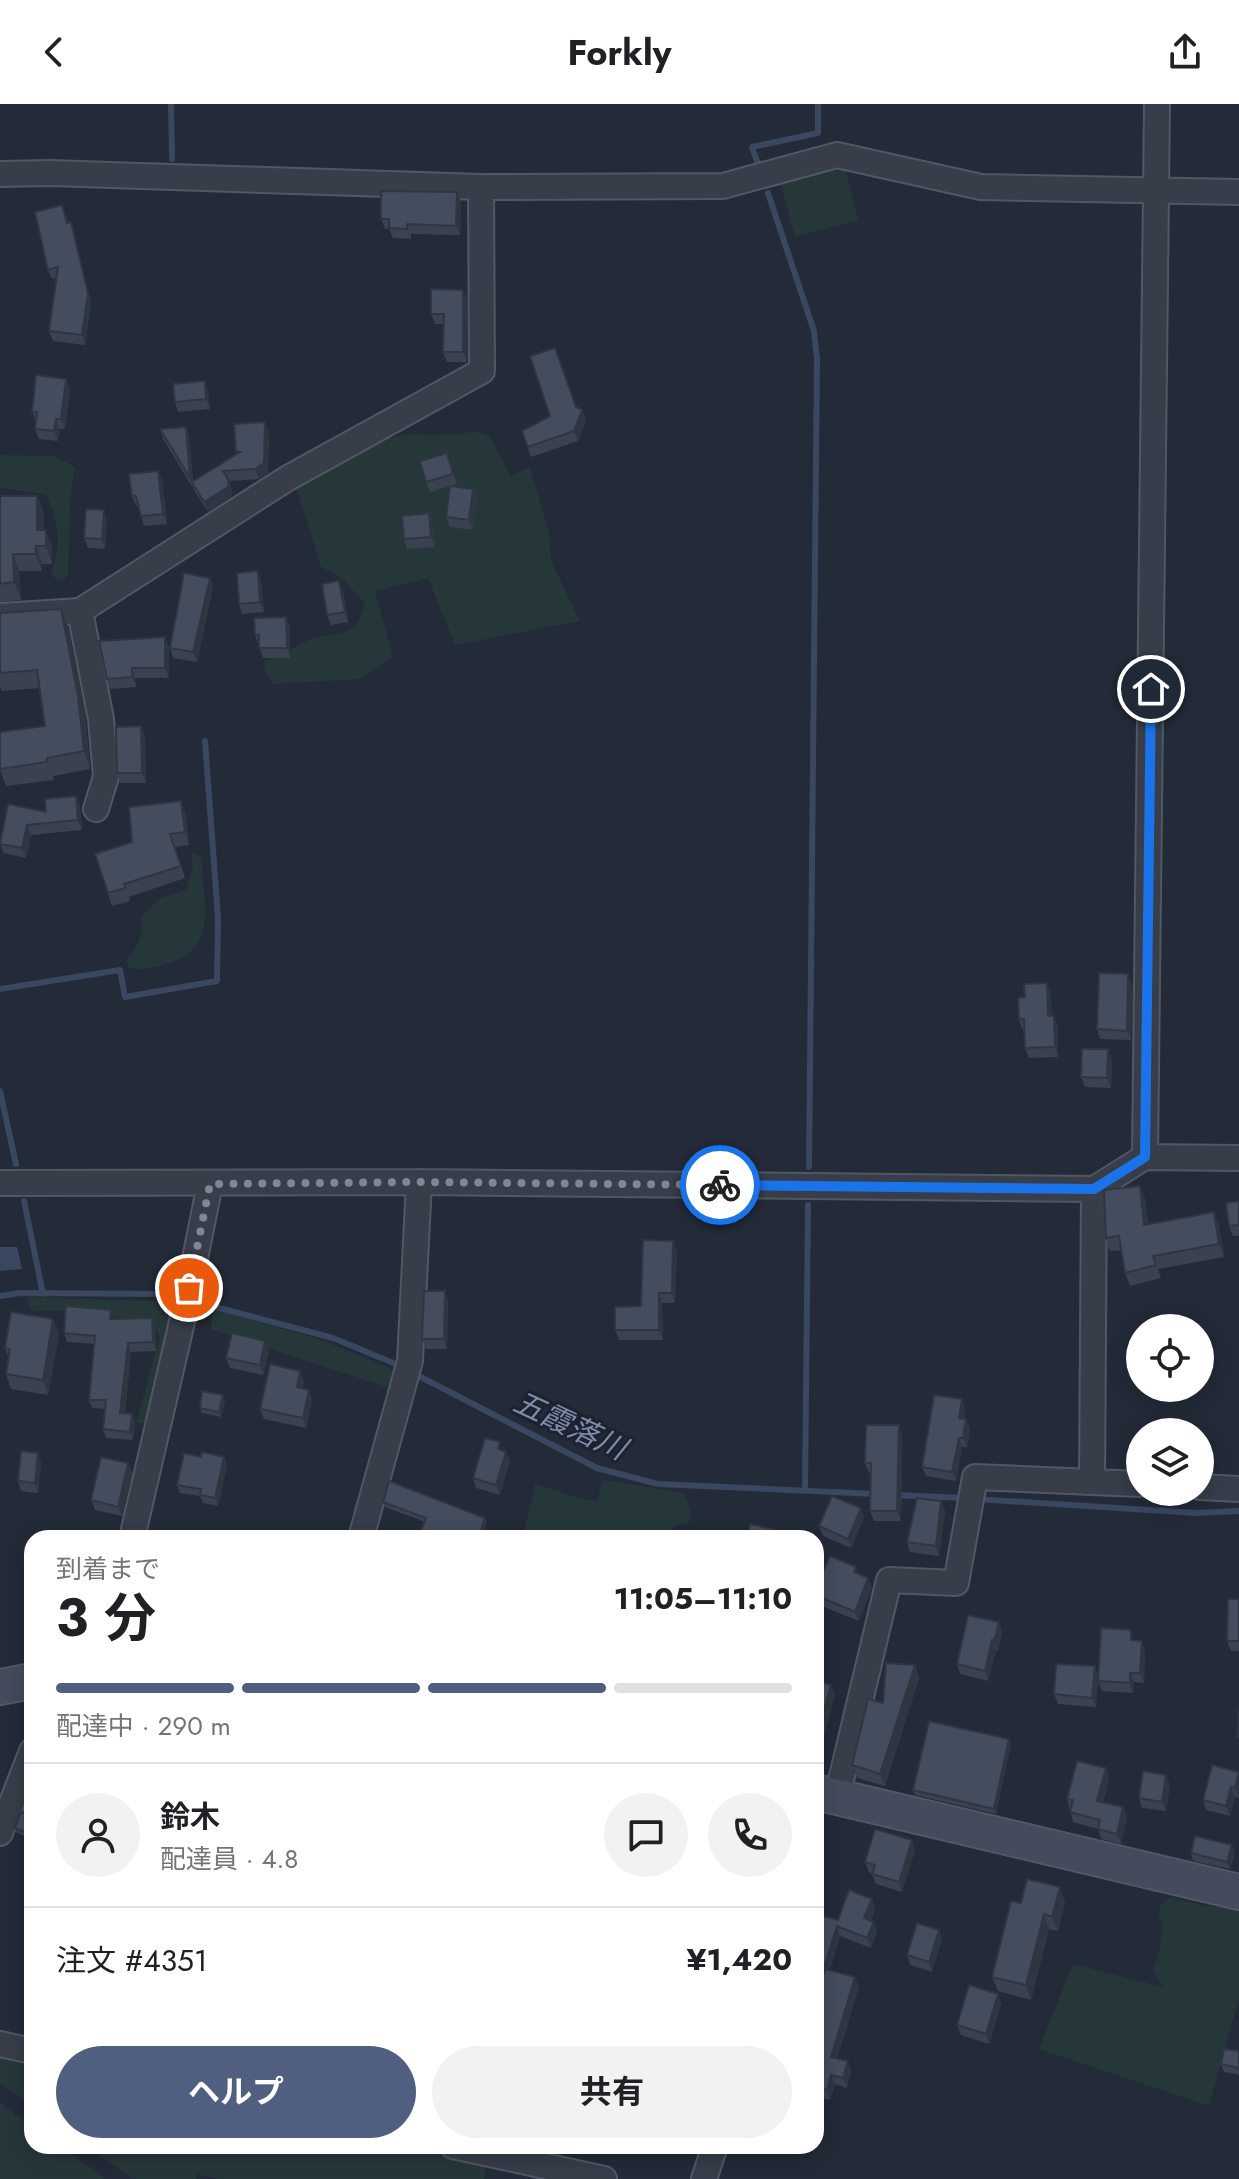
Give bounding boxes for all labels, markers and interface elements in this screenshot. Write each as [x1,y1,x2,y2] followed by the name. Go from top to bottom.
[567,26,672,78] text: Forkly
[32,30,76,74] icon: back
[1163,30,1207,74] icon: share
[1117,655,1185,723] pin
[1129,667,1173,711] icon: home
[680,1145,760,1225] courier
[698,1163,742,1207] icon: bike
[155,1254,223,1322] pin
[167,1266,211,1310] icon: bag
[1126,1314,1214,1506] map controls
[1126,1314,1214,1402] button: locate
[507,1380,636,1471] water label: 五霞落川
[1126,1418,1214,1506] button: layers
[56,1550,160,1588] text: 到着まで
[614,1577,792,1620] text: 11:05–11:10
[56,1580,156,1656] text: 3 分
[56,1707,231,1745] text: 配達中 · 290 m
[56,1793,140,1877] button: person
[604,1793,688,1877] button: chat
[708,1793,792,1877] button: phone
[160,1795,220,1838] text: 鈴木
[160,1840,299,1878] text: 配達員 · 4.8
[686,1938,792,1981] text: ¥1,420
[56,1939,207,1982] text: 注文 #4351
[56,2046,416,2138] button: ヘルプ
[432,2046,792,2138] button: 共有

